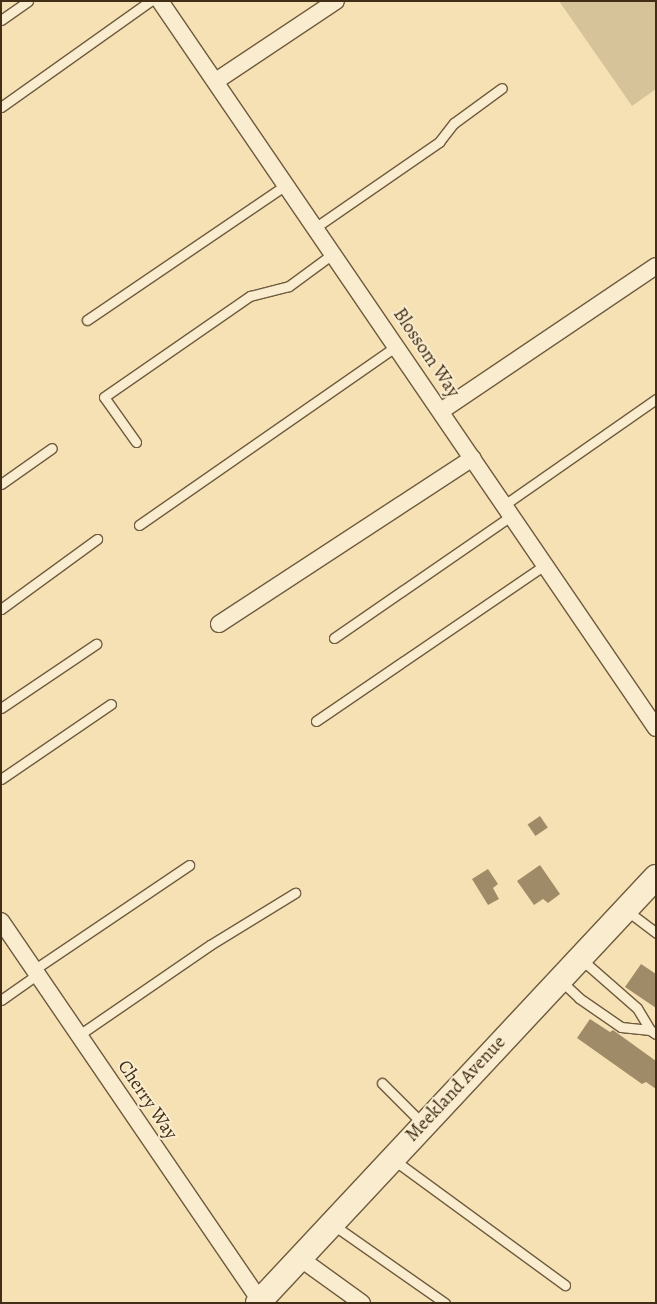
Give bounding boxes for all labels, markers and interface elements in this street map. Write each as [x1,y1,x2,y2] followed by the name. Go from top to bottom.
[388,304,464,402] street label: Blossom Way
[401,1031,511,1147] street label: Meekland Avenue
[112,1056,182,1144] street label: Cherry Way

